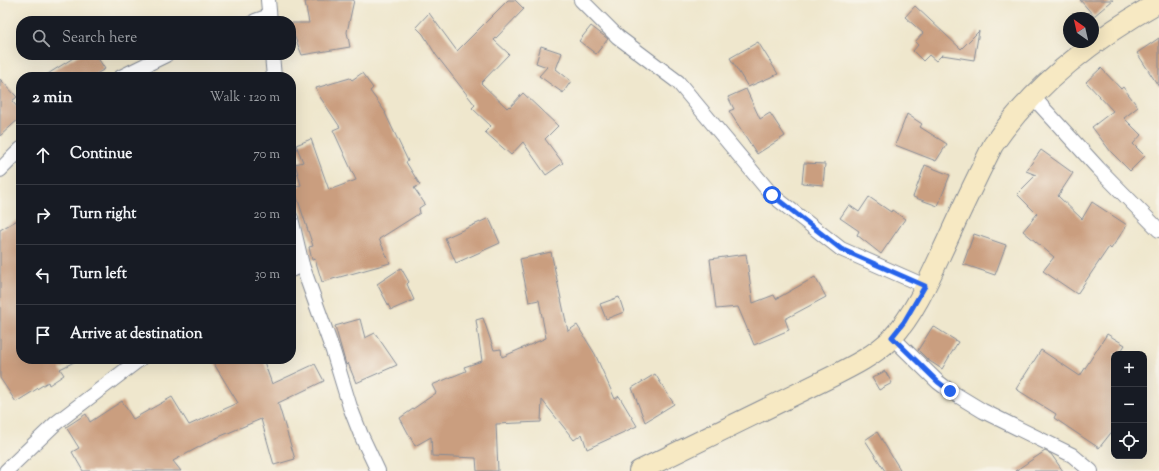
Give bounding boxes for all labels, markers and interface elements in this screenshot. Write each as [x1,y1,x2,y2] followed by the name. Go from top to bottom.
[1063,12,1099,48] north arrow
[16,16,296,60] search box
[30,27,52,49] icon: search
[62,28,137,49] text: Search here
[32,86,73,110] text: 2 min
[210,89,280,107] text: Walk · 120 m
[32,144,54,166] icon: ahead
[70,144,132,165] text: Continue
[253,146,280,164] text: 70 m
[763,186,781,204] route start
[32,204,54,226] icon: right
[70,204,136,225] text: Turn right
[254,206,280,224] text: 20 m
[32,264,54,286] icon: left
[70,264,127,285] text: Turn left
[254,266,280,284] text: 30 m
[32,324,54,346] icon: arrive
[70,324,203,345] text: Arrive at destination
[1111,351,1147,459] map controls
[1111,351,1147,387] button: +
[941,382,959,400] route end
[1111,387,1147,423] button: −
[1111,423,1147,459] button: locate

